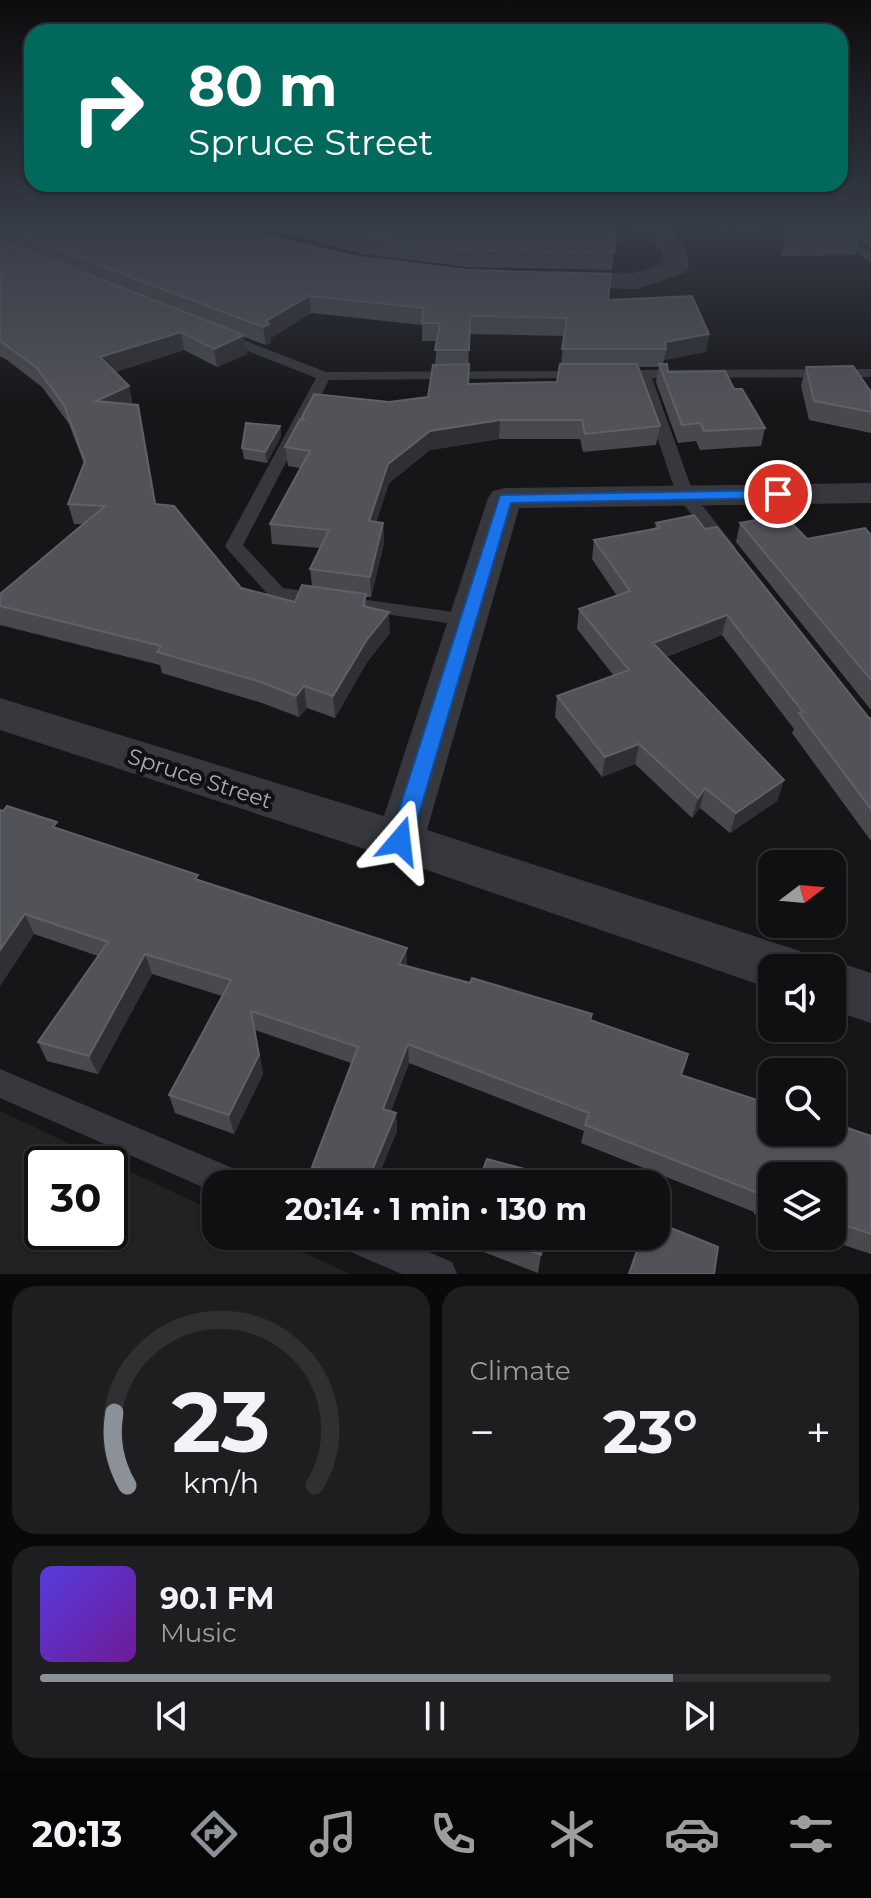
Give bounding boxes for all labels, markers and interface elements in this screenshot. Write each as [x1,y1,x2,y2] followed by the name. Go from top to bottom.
[188,52,338,120] text: 80 m
[56,56,160,160] icon: right
[188,120,433,164] text: Spruce Street
[744,460,812,528] pin
[756,472,800,516] icon: arrive
[124,742,275,814] street label: Spruce Street
[358,799,442,883] position arrow
[758,850,846,938] north arrow
[758,850,846,1250] map controls
[758,954,846,1042] button: sound
[758,1058,846,1146] button: search
[24,1146,128,1250] speed limit sign: 30
[758,1162,846,1250] button: layers
[285,1191,587,1228] text: 20:14 · 1 min · 130 m
[470,1355,571,1387] text: Climate
[172,1371,270,1473] text: 23
[603,1395,698,1468] text: 23°
[470,1405,495,1459] text: −
[806,1405,831,1459] text: +
[183,1465,259,1500] text: km/h
[160,1580,275,1617] text: 90.1 FM
[160,1617,237,1649] text: Music
[150,1694,194,1738] icon: previous
[413,1694,457,1738] icon: pause
[677,1694,721,1738] icon: next
[186,1806,242,1862] icon: directions
[305,1806,361,1862] icon: music
[425,1806,481,1862] icon: phone
[544,1806,600,1862] icon: climate
[664,1806,720,1862] icon: car
[783,1806,839,1862] icon: filters
[32,1812,122,1856] text: 20:13

